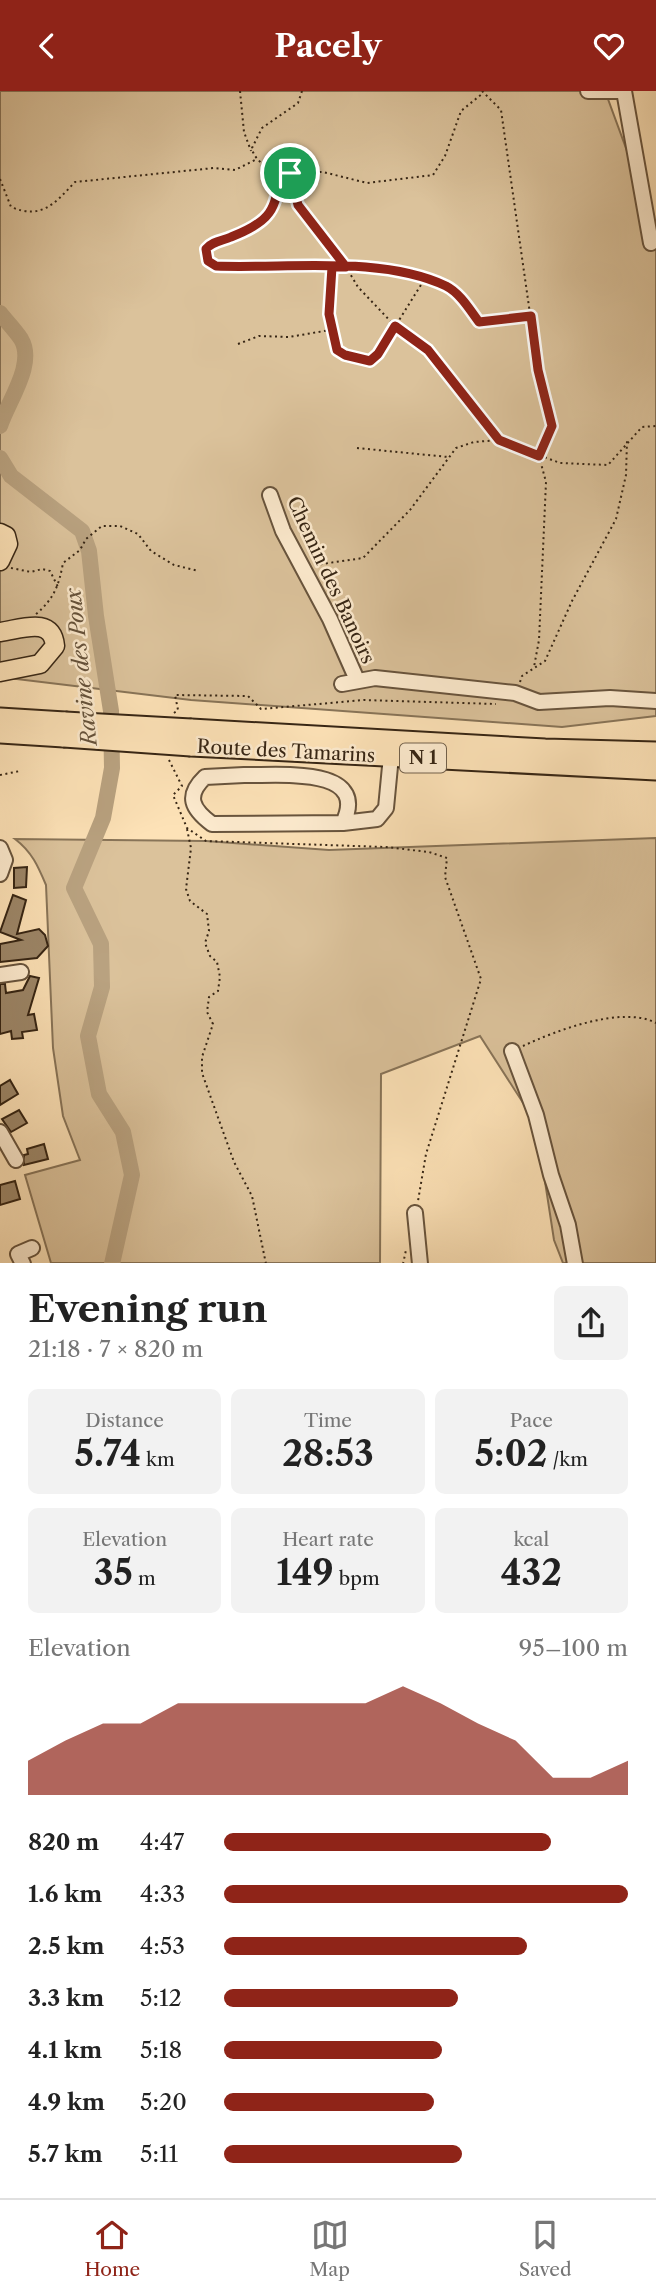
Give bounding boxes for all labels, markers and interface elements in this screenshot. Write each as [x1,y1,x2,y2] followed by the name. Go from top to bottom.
[274,26,382,65] text: Pacely
[28,27,66,65] icon: back
[590,27,628,65] icon: heart
[260,143,320,203] pin
[271,154,309,192] icon: arrive
[282,493,380,667] street label: Chemin des Banoirs
[60,586,102,749] water label: Ravine des Poux
[196,735,376,767] street label: Route des Tamarins
[400,743,446,773] road number: N 1
[28,1285,268,1332] text: Evening run
[554,1286,628,1360] button: share
[28,1335,203,1363] text: 21:18 · 7 × 820 m
[85,1409,164,1432] text: Distance
[304,1409,352,1432] text: Time
[510,1409,553,1432] text: Pace
[75,1432,141,1475] text: 5.74
[282,1432,374,1475] text: 28:53
[475,1432,547,1475] text: 5:02
[141,1448,175,1471] text: km
[547,1448,588,1471] text: /km
[82,1528,167,1551] text: Elevation
[282,1528,374,1551] text: Heart rate
[513,1528,549,1551] text: kcal
[94,1551,133,1594] text: 35
[276,1551,334,1594] text: 149
[501,1551,562,1594] text: 432
[133,1567,156,1590] text: m
[334,1567,380,1590] text: bpm
[28,1634,131,1662] text: Elevation
[519,1634,628,1662] text: 95–100 m
[28,1828,99,1856] text: 820 m
[140,1828,184,1856] text: 4:47
[28,1880,102,1908] text: 1.6 km
[140,1880,185,1908] text: 4:33
[28,1932,104,1960] text: 2.5 km
[140,1932,185,1960] text: 4:53
[28,1984,104,2012] text: 3.3 km
[140,1984,182,2012] text: 5:12
[28,2036,102,2064] text: 4.1 km
[140,2036,182,2064] text: 5:18
[28,2088,105,2116] text: 4.9 km
[140,2088,187,2116] text: 5:20
[28,2140,103,2168] text: 5.7 km
[140,2140,178,2168] text: 5:11
[84,2216,140,2281] tab: Home
[309,2216,350,2281] tab: Map
[519,2216,572,2281] tab: Saved

